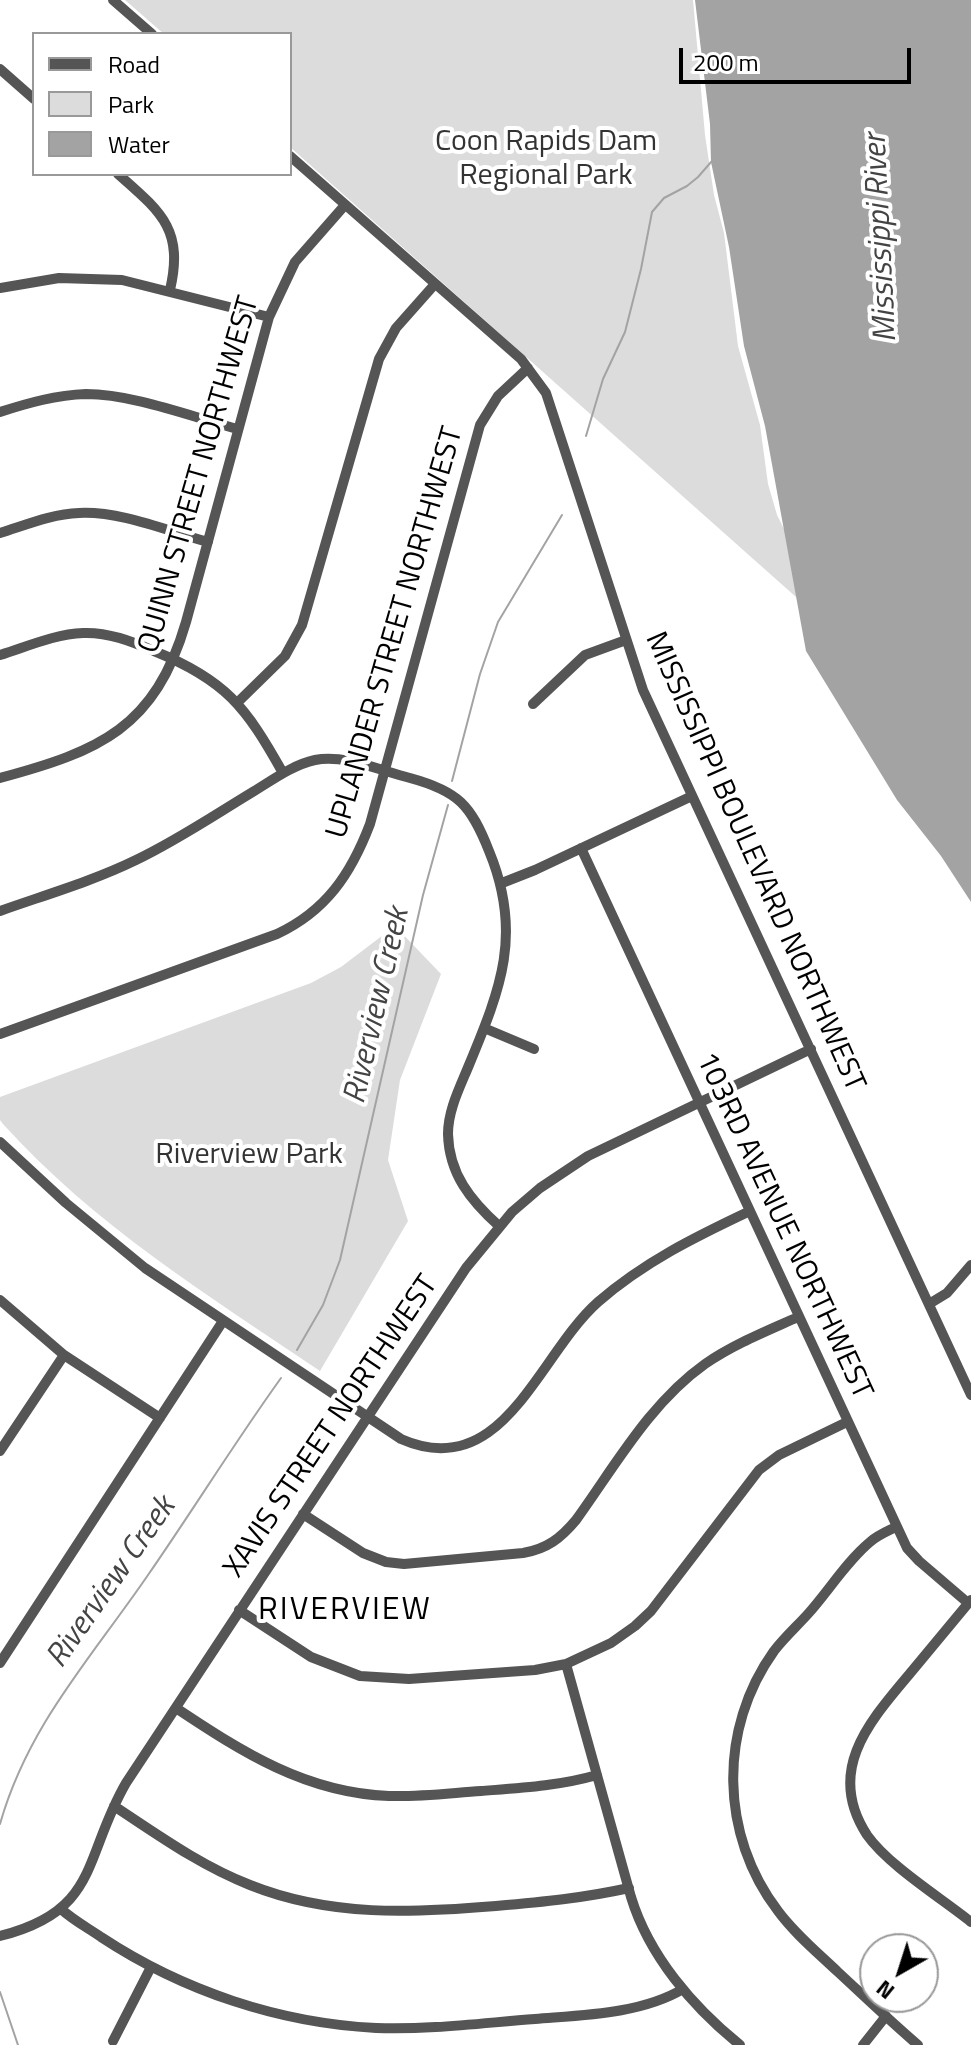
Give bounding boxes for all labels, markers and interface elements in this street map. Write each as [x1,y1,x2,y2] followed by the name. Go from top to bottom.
[32,32,292,176] legend
[683,32,915,82] scale bar
[693,44,759,80] text: 200 m
[108,46,160,82] text: Road
[108,86,154,122] text: Park
[435,125,657,196] park label: Coon Rapids Dam Regional Park
[108,126,170,162] text: Water
[857,133,907,343] water label: Mississippi River
[132,293,268,657] street label: QUINN STREET NORTHWEST
[320,423,472,843] street label: UPLANDER STREET NORTHWEST
[636,627,872,1097] street label: MISSISSIPPI BOULEVARD NORTHWEST
[337,905,419,1107] water label: Riverview Creek
[687,1047,879,1405] street label: 103RD AVENUE NORTHWEST
[155,1138,343,1174] park label: Riverview Park
[217,1269,447,1585] street label: XAVIS STREET NORTHWEST
[39,1490,185,1676] water label: Riverview Creek
[258,1592,432,1630] district label: RIVERVIEW
[859,1933,939,2013] north arrow
[869,1972,902,2008] text: N

